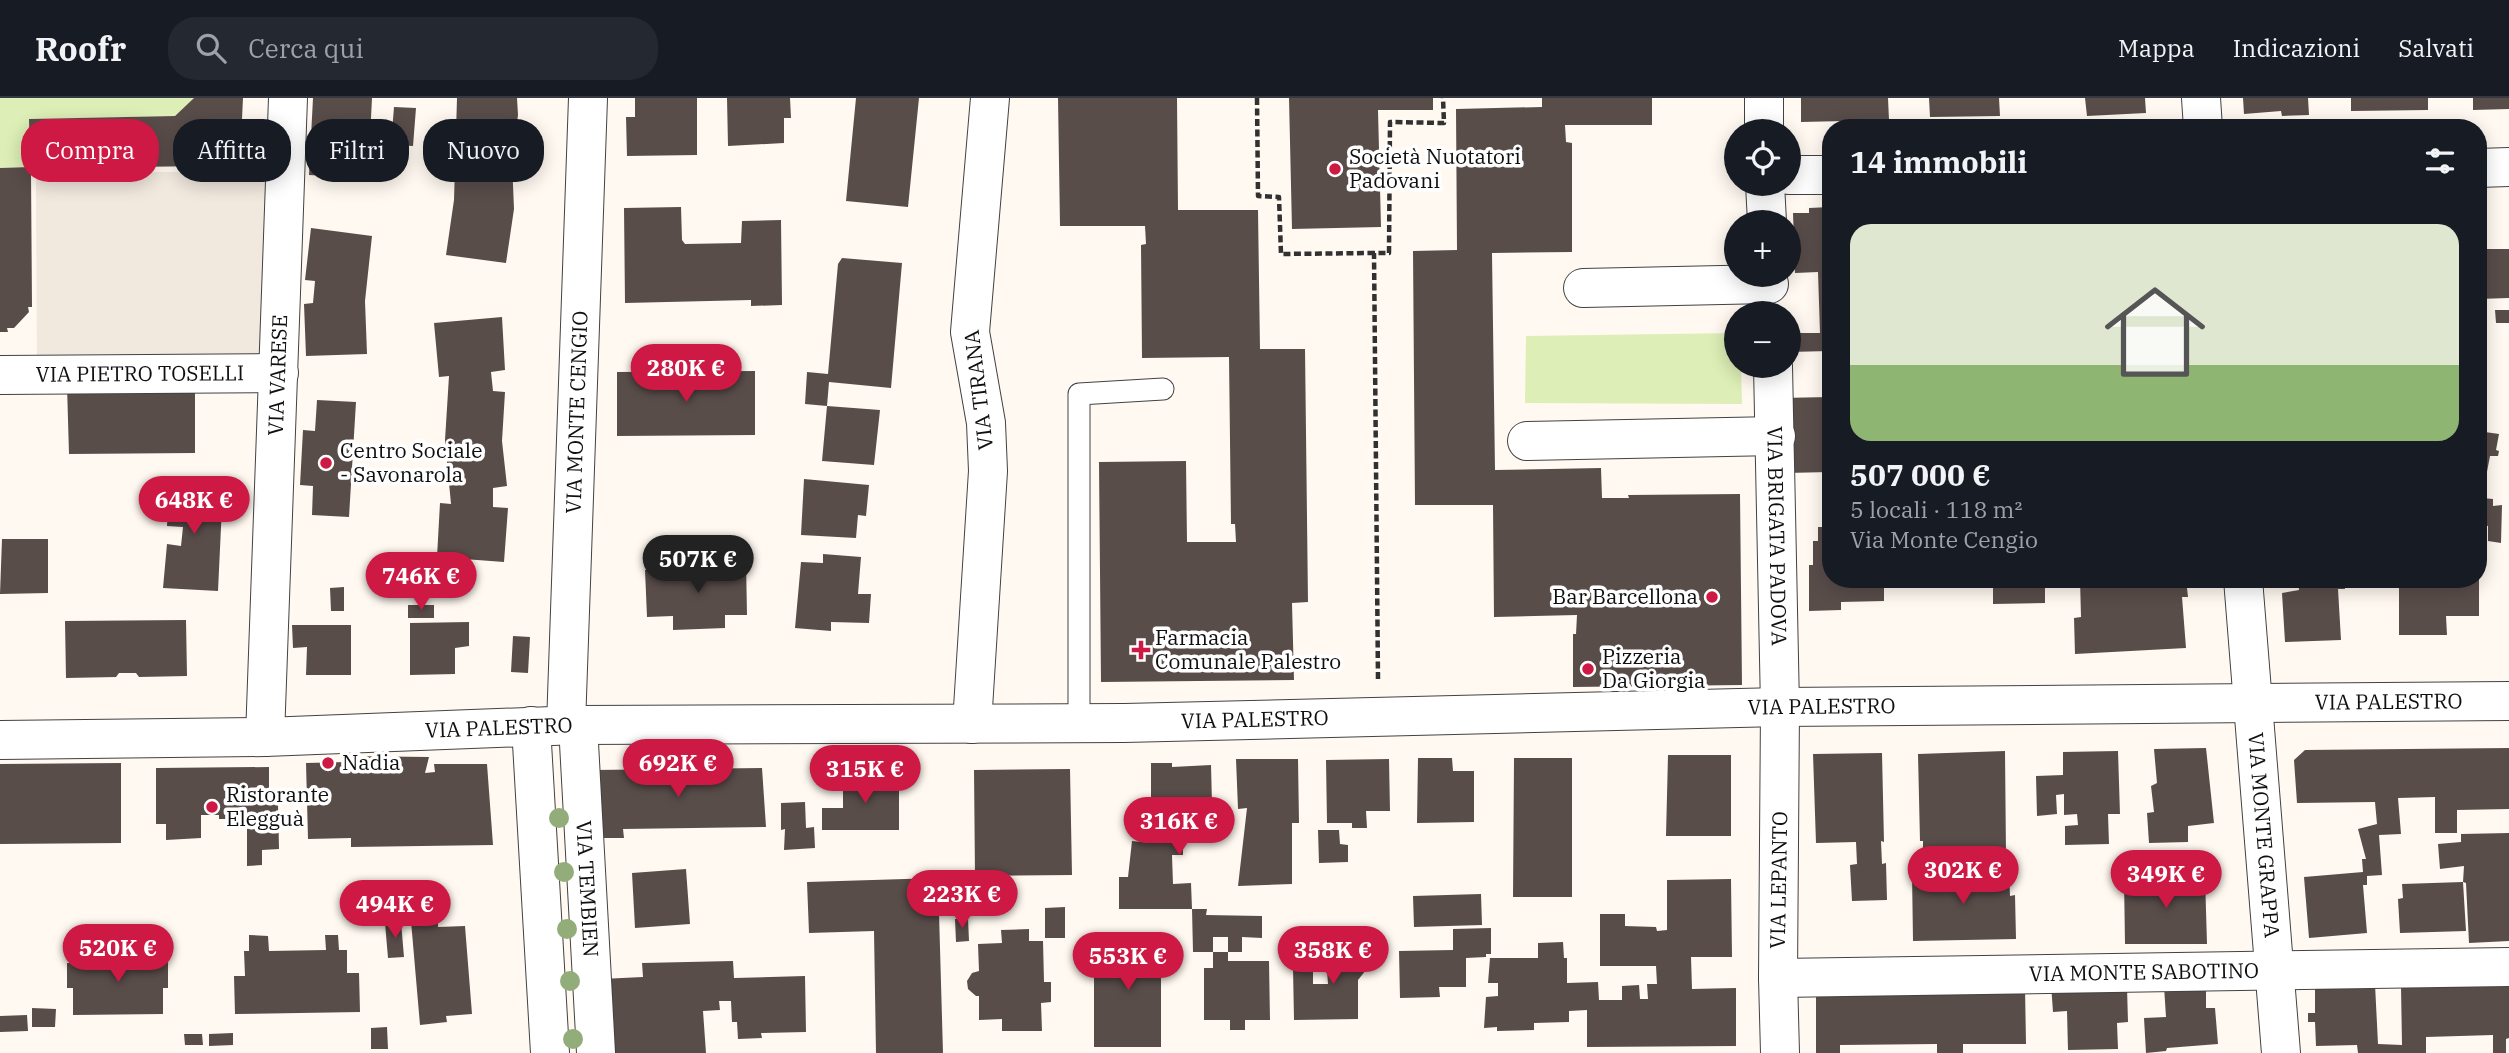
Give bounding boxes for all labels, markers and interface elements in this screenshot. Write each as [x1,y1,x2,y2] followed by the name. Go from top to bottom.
[168,17,658,80] search box
[35,27,126,70] text: Roofr
[192,29,230,67] icon: search
[248,31,364,65] text: Cerca qui
[2118,32,2195,64] text: Mappa
[2233,32,2360,64] text: Indicazioni
[2398,32,2474,64] text: Salvati
[21,119,159,182] chip: Compra
[173,119,291,182] chip: Affitta
[305,119,409,182] chip: Filtri
[423,119,544,182] chip: Nuovo
[1724,119,1801,378] map controls
[1724,119,1801,196] button: locate
[1349,142,1521,194] place label: Società Nuotatori Padovani
[1850,142,2027,181] text: 14 immobili
[2421,142,2459,180] icon: filters
[1327,161,1343,177] marker: Società Nuotatori Padovani
[1724,210,1801,287] button: +
[2092,269,2218,395] icon: home
[1724,301,1801,378] button: −
[558,310,594,514] street label: VIA MONTE CENGIO
[261,314,293,436] street label: VIA VARESE
[957,328,999,452] street label: VIA TIRANA
[629,344,743,404] pin: 280K €
[647,352,725,382] text: 280K €
[36,358,244,388] street label: VIA PIETRO TOSELLI
[1761,426,1794,647] street label: VIA BRIGATA PADOVA
[340,436,482,488] place label: Centro Sociale - Savonarola
[318,455,334,471] marker: Centro Sociale - Savonarola
[1850,455,1991,494] text: 507 000 €
[137,476,251,536] pin: 648K €
[155,484,233,514] text: 648K €
[1850,494,2022,524] text: 5 locali · 118 m²
[1850,524,2038,554] text: Via Monte Cengio
[641,536,755,595] pin: 507K €
[659,543,737,573] text: 507K €
[364,552,478,612] pin: 746K €
[382,560,460,590] text: 746K €
[1552,582,1698,610] place label: Bar Barcellona
[1704,589,1720,605] marker: Bar Barcellona
[1155,623,1341,675] place label: Farmacia Comunale Palestro
[1133,642,1149,658] marker: Farmacia Comunale Palestro
[1602,642,1706,694] place label: Pizzeria Da Giorgia
[1580,661,1596,677] marker: Pizzeria Da Giorgia
[2315,686,2463,716] street label: VIA PALESTRO
[1747,691,1896,721] street label: VIA PALESTRO
[1180,703,1329,735] street label: VIA PALESTRO
[424,710,573,744] street label: VIA PALESTRO
[2242,731,2287,939] street label: VIA MONTE GRAPPA
[621,740,735,799] pin: 692K €
[808,746,922,805] pin: 315K €
[639,747,717,777] text: 692K €
[342,748,401,776] place label: Nadia
[826,753,904,783] text: 315K €
[320,755,336,771] marker: Nadia
[226,780,329,832] place label: Ristorante Elegguà
[1122,798,1236,857] pin: 316K €
[204,799,220,815] marker: Ristorante Elegguà
[1140,805,1218,835] text: 316K €
[1763,811,1793,949] street label: VIA LEPANTO
[570,819,606,958] street label: VIA TEMBIEN
[1906,846,2020,906] pin: 302K €
[2109,850,2223,910] pin: 349K €
[1924,854,2002,884] text: 302K €
[2127,858,2205,888] text: 349K €
[905,870,1019,930] pin: 223K €
[923,878,1001,908] text: 223K €
[338,880,452,940] pin: 494K €
[356,888,434,918] text: 494K €
[61,924,175,984] pin: 520K €
[1276,926,1390,986] pin: 358K €
[79,932,157,962] text: 520K €
[1071,932,1185,992] pin: 553K €
[1294,934,1372,964] text: 358K €
[1089,940,1167,970] text: 553K €
[2029,956,2259,987] street label: VIA MONTE SABOTINO

